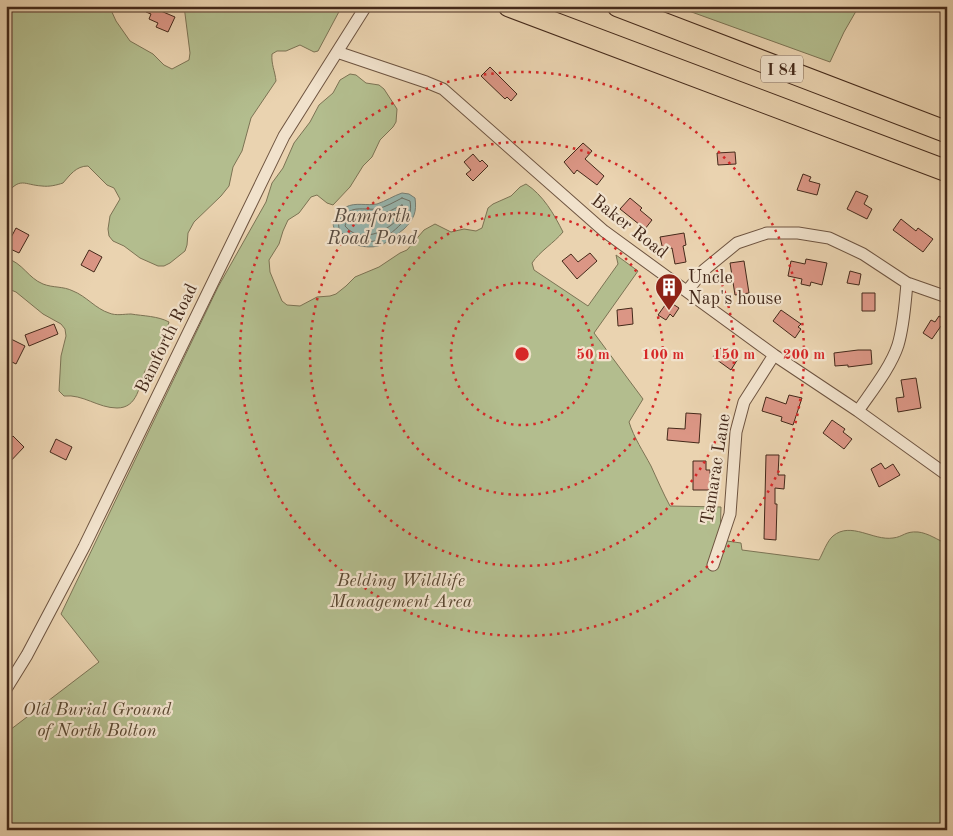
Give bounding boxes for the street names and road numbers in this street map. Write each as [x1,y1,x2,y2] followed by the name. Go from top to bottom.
[761,56,803,82] road number: I 84
[588,192,671,262] street label: Baker Road
[133,281,201,396] street label: Bamforth Road
[698,412,734,526] street label: Tamarac Lane

